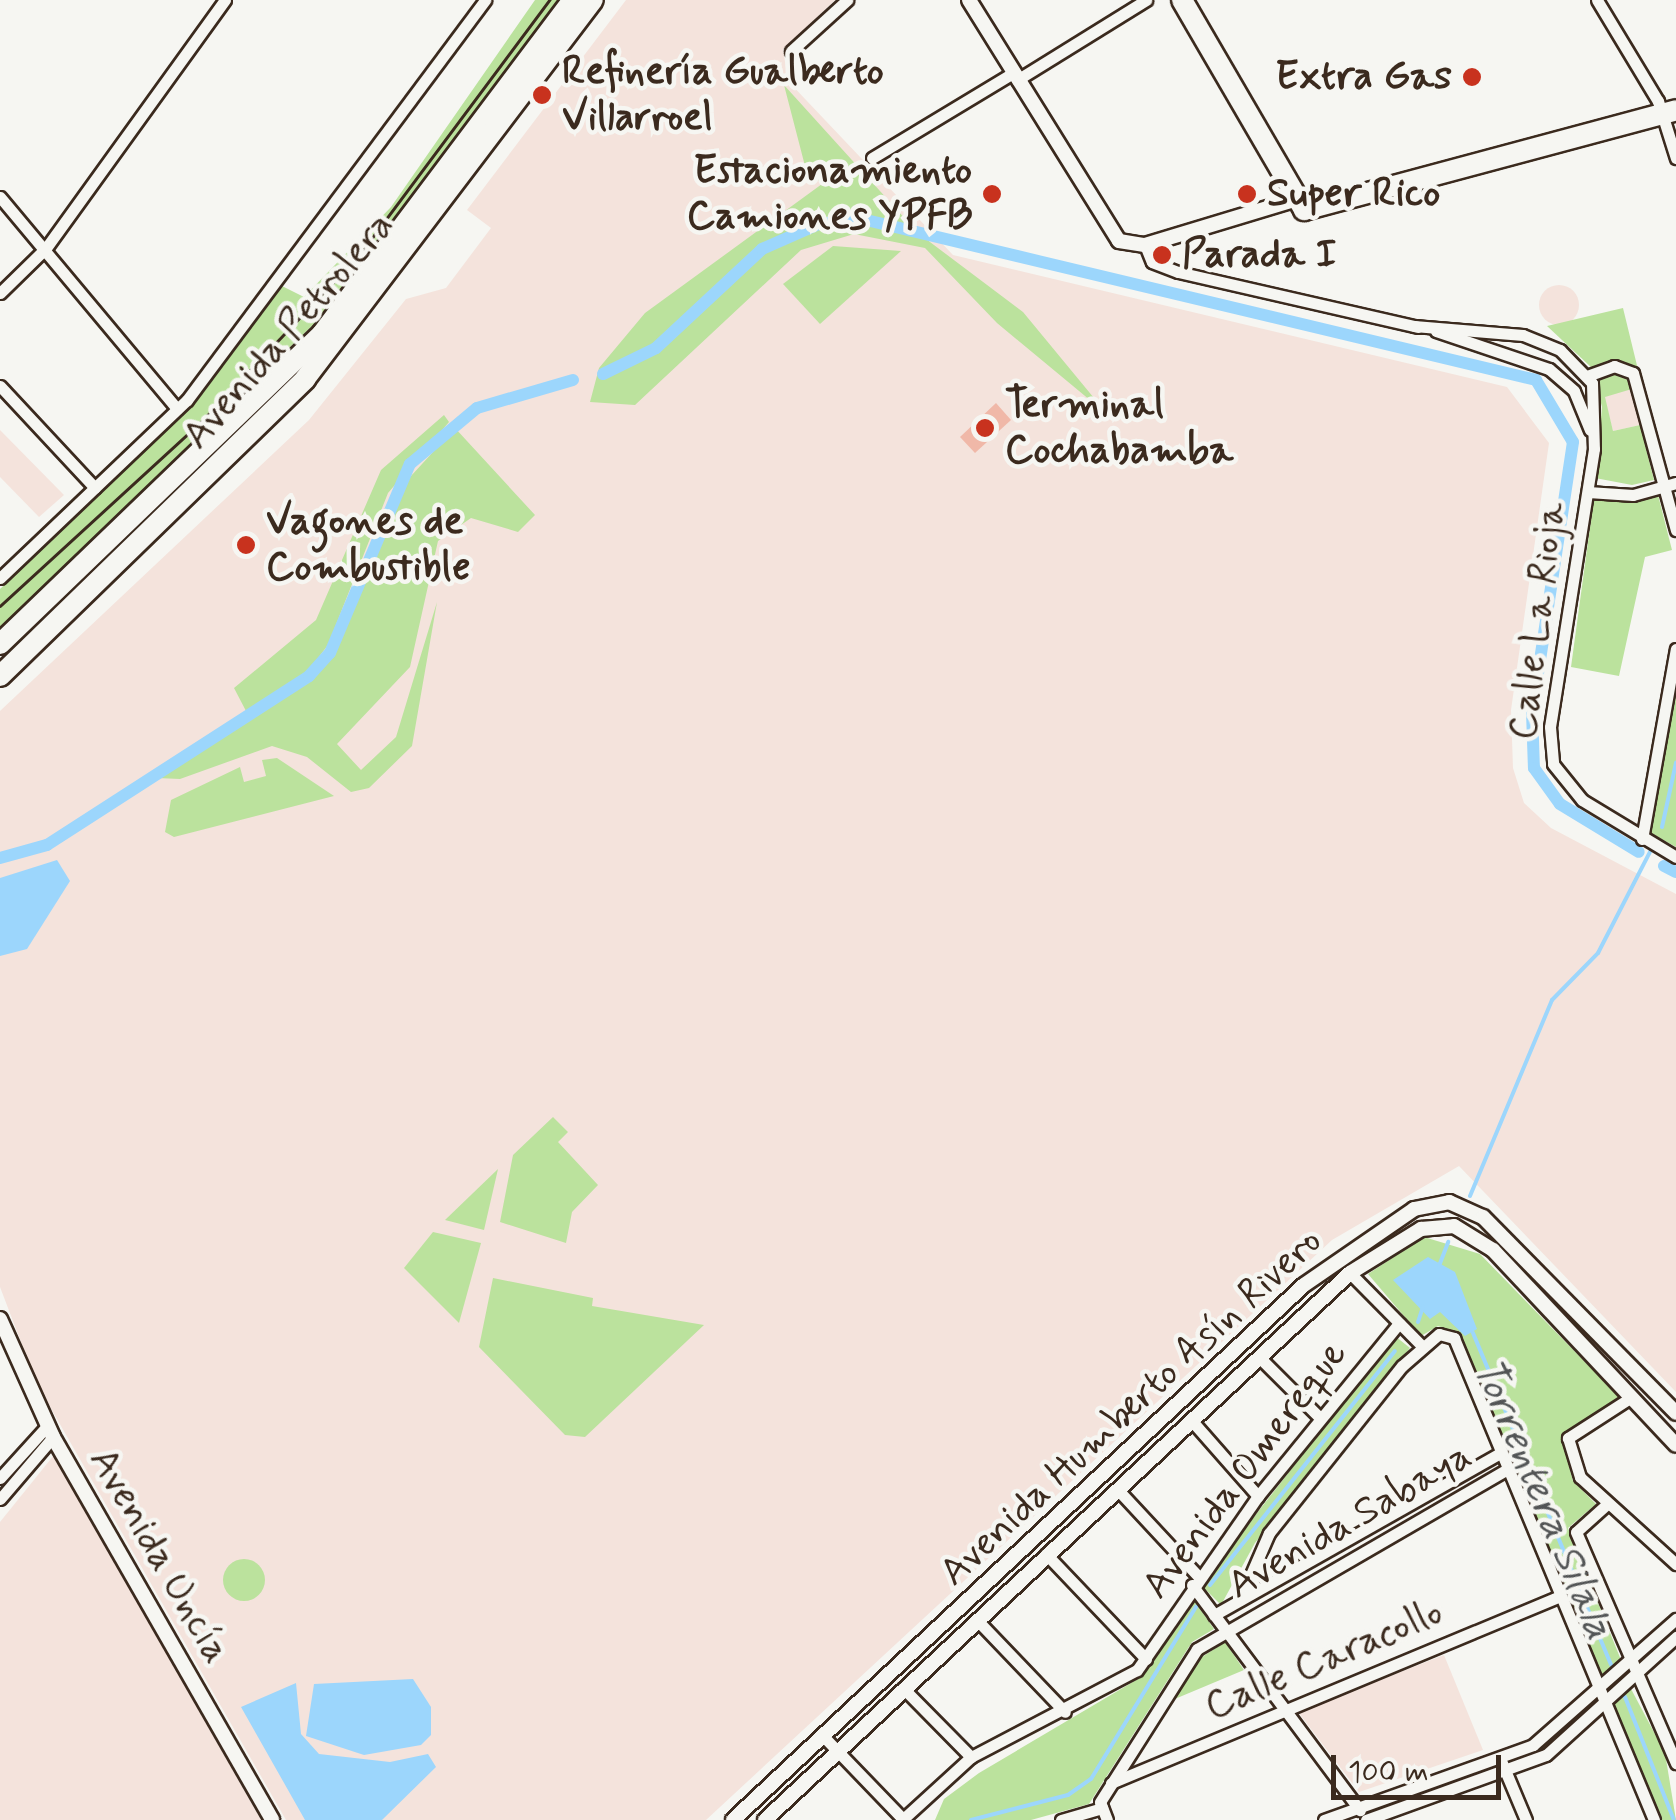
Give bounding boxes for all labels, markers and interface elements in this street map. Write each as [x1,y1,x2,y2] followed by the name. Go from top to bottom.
[562,48,884,142] place label: Refinería Gualberto Villarroel
[1280,53,1452,101] place label: Extra Gas
[1461,66,1483,88] marker: Extra Gas
[531,84,553,106] marker: Refinería Gualberto Villarroel
[685,147,972,241] place label: Estacionamiento Camiones YPFB
[1267,170,1439,218] place label: Super Rico
[981,183,1003,205] marker: Estacionamiento Camiones YPFB
[1236,183,1258,205] marker: Super Rico
[174,204,404,458] street label: Avenida Petrolera
[1182,231,1337,279] place label: Parada I
[1151,244,1173,266] marker: Parada I
[1005,381,1233,475] place label: Terminal Cochabamba
[974,417,996,439] marker: Terminal Cochabamba
[266,498,470,592] place label: Vagones de Combustible
[1499,498,1577,744] street label: Calle La Rioja
[235,534,257,556] marker: Vagones de Combustible
[927,1215,1335,1599] street label: Avenida Humberto Asín Rivero
[1131,1330,1359,1610] street label: Avenida Omereque
[1460,1351,1624,1647] water label: Torrentera Silala
[1220,1432,1480,1610] street label: Avenida Sabaya
[78,1440,240,1672] street label: Avenida Uncía
[1200,1589,1448,1731] street label: Calle Caracollo
[1336,1735,1506,1797] scale bar
[1348,1753,1429,1792] text: 100 m

